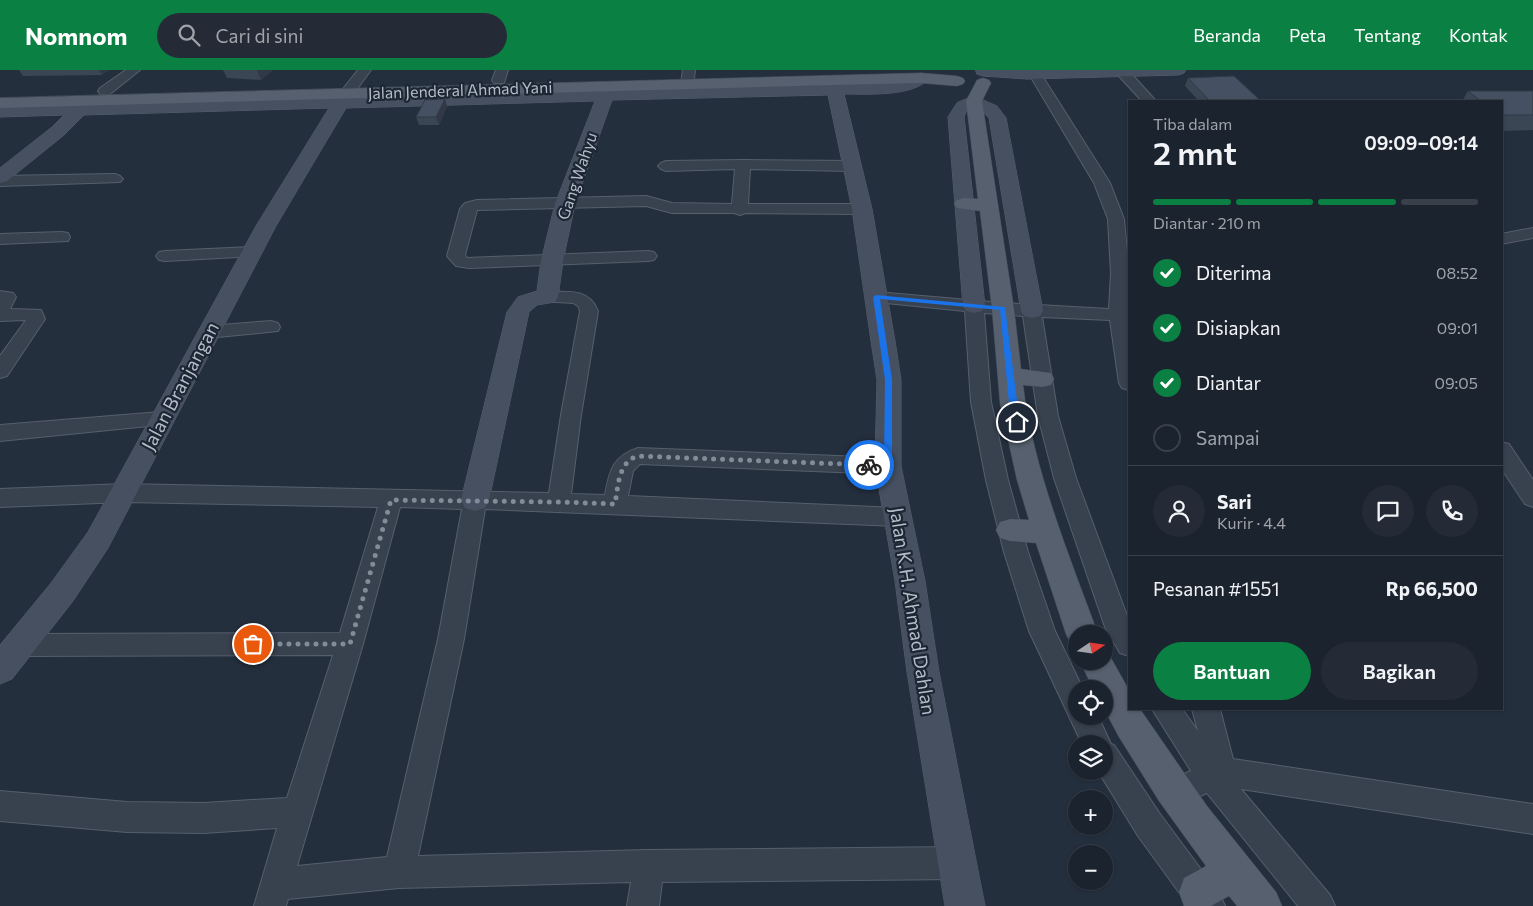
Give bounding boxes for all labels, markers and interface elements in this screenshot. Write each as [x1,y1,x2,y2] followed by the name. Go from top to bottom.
[157,13,507,58] search box
[25,21,127,50] text: Nomnom
[175,21,203,49] icon: search
[215,24,303,47] text: Cari di sini
[1193,24,1261,46] text: Beranda
[1289,24,1326,46] text: Peta
[1354,24,1421,46] text: Tentang
[1449,24,1508,46] text: Kontak
[367,77,553,102] street label: Jalan Jenderal Ahmad Yani
[1153,114,1232,133] text: Tiba dalam
[553,130,600,222] street label: Gang Wahyu
[1364,131,1478,154] text: 09:09–09:14
[1153,132,1237,172] text: 2 mnt
[1153,213,1261,232] text: Diantar · 210 m
[1153,259,1181,287] icon: check
[1196,261,1272,284] text: Diterima
[1436,263,1478,282] text: 08:52
[1153,314,1181,342] icon: check
[1196,316,1281,339] text: Disiapkan
[136,318,223,454] street label: Jalan Branjangan
[1437,318,1478,337] text: 09:01
[1153,369,1181,397] icon: check
[1196,371,1261,394] text: Diantar
[1434,373,1478,392] text: 09:05
[996,401,1038,443] pin
[1003,408,1031,436] icon: home
[1196,426,1260,449] text: Sampai
[844,440,894,490] courier
[855,451,883,479] icon: bike
[1153,485,1205,537] button: person
[1362,485,1414,537] button: chat
[1426,485,1478,537] button: phone
[1217,490,1252,513] text: Sari
[886,505,941,716] street label: Jalan K.H. Ahmad Dahlan
[1217,513,1286,532] text: Kurir · 4.4
[1153,577,1280,600] text: Pesanan #1551
[1386,577,1478,600] text: Rp 66,500
[232,623,274,665] pin
[1068,625,1112,670] north arrow
[1068,625,1113,890] map controls
[239,630,267,658] icon: bag
[1153,642,1311,700] button: Bantuan
[1321,642,1478,700] button: Bagikan
[1068,680,1113,725] button: locate
[1068,735,1113,780] button: layers
[1068,790,1113,835] button: +
[1068,845,1113,890] button: −

